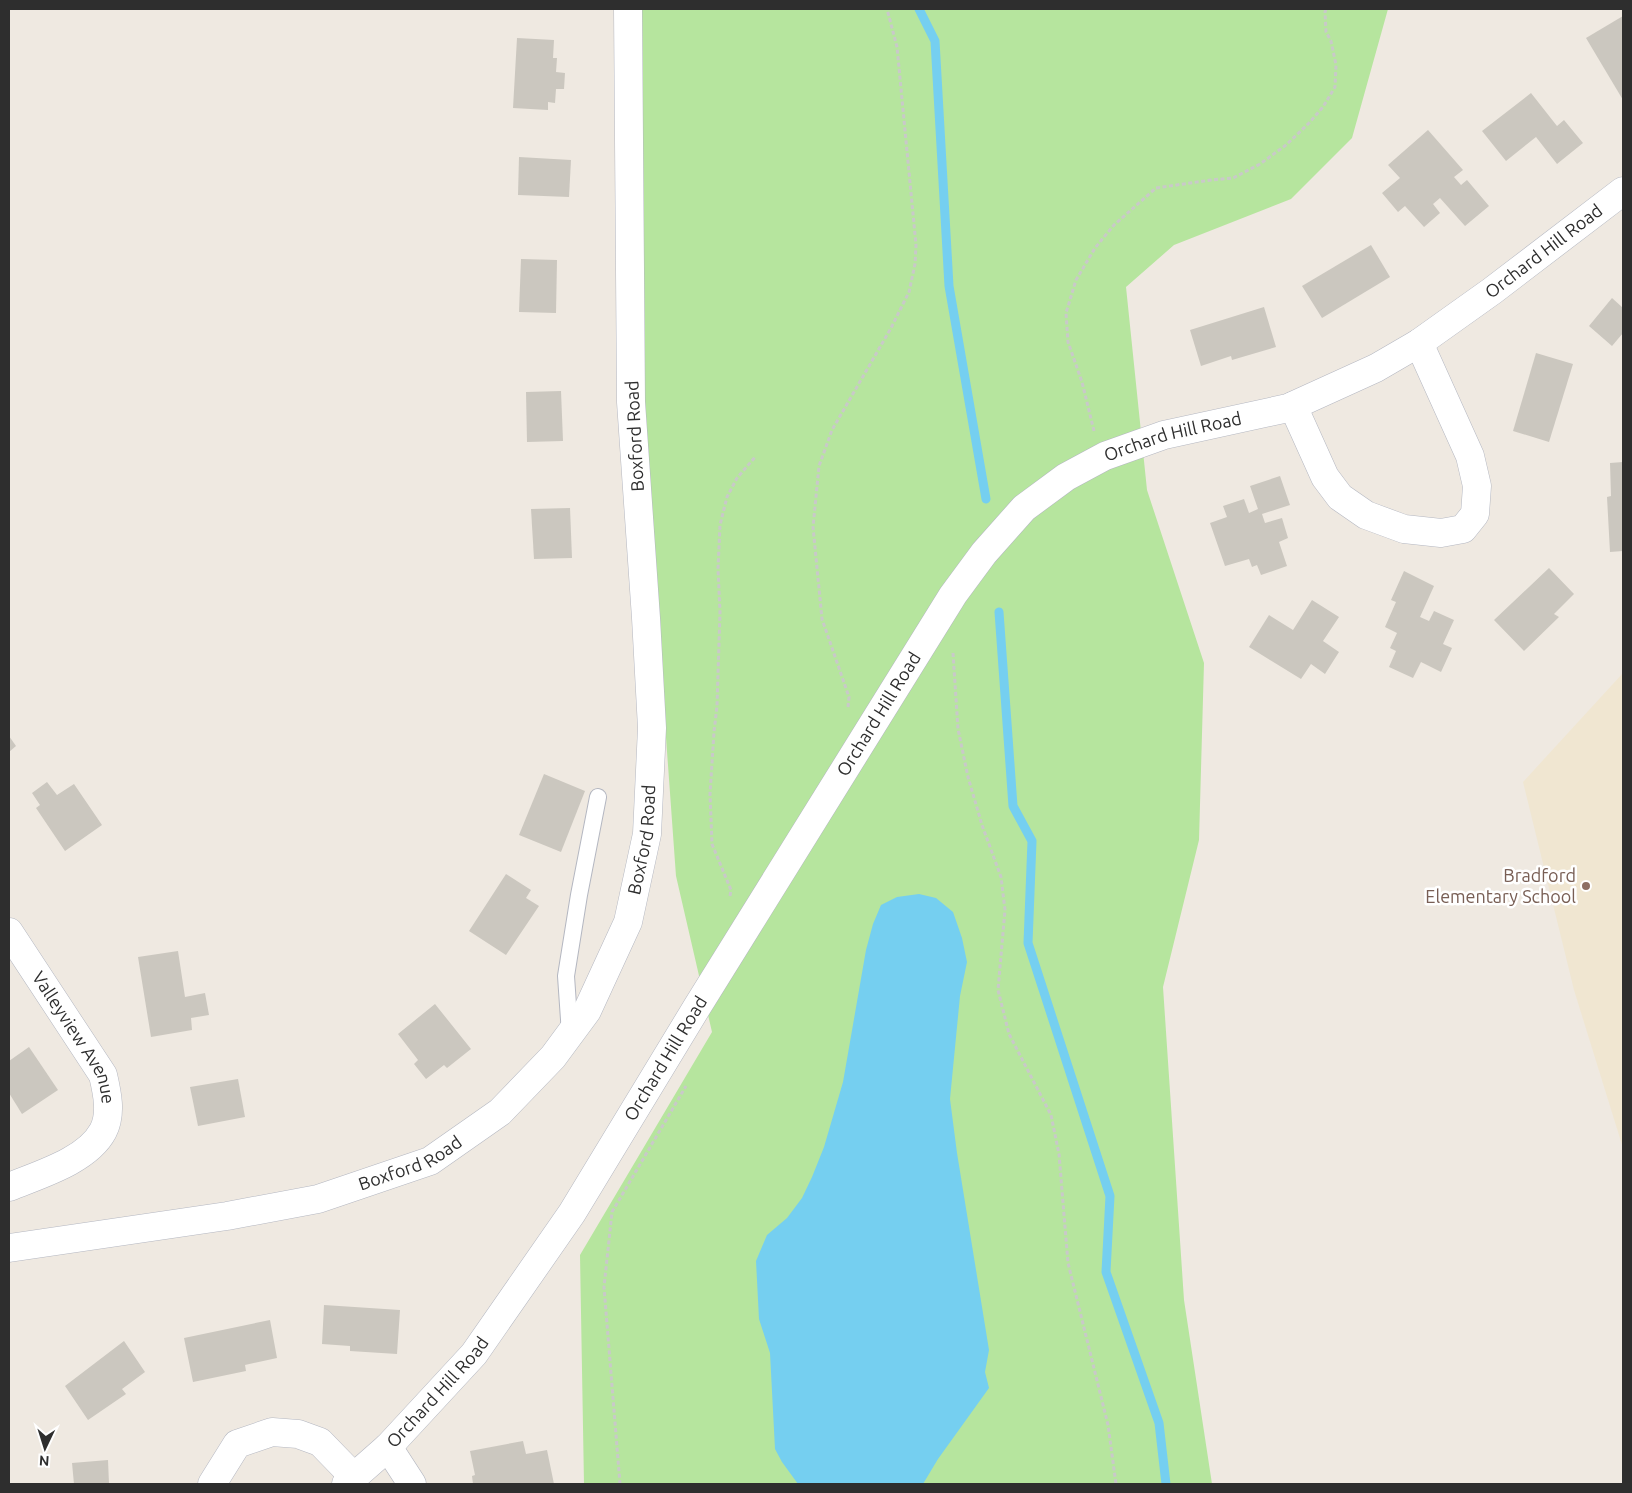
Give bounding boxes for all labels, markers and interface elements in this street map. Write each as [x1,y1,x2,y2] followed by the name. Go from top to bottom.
[1481,200,1606,302] street label: Orchard Hill Road
[621,380,647,492] street label: Boxford Road
[1101,407,1243,465] street label: Orchard Hill Road
[832,648,924,779] street label: Orchard Hill Road
[623,784,658,896] street label: Boxford Road
[1425,865,1576,906] place label: Bradford Elementary School
[1580,880,1592,892] marker: Bradford Elementary School
[29,967,119,1105] street label: Valleyview Avenue
[619,992,710,1124] street label: Orchard Hill Road
[356,1131,465,1194] street label: Boxford Road
[382,1333,492,1451] street label: Orchard Hill Road
[20,1423,70,1473] north arrow
[38,1453,50,1469] text: N

